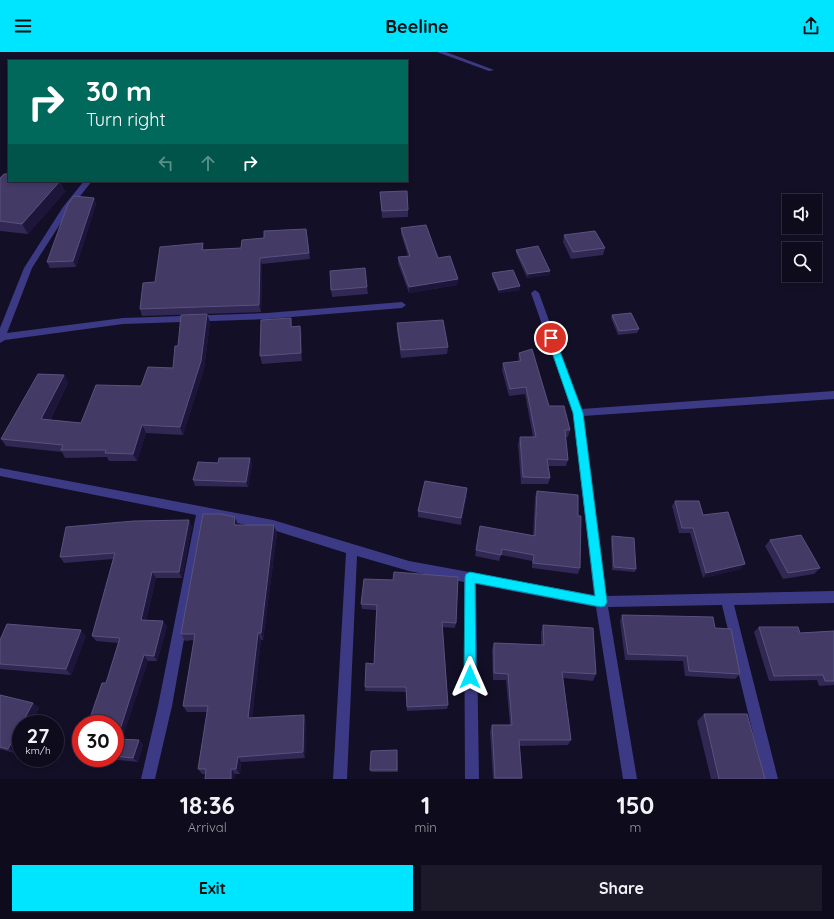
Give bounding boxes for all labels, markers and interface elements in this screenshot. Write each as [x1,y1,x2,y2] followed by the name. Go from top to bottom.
[12,15,34,37] icon: menu
[385,15,449,38] text: Beeline
[800,15,822,37] icon: share
[86,73,152,108] text: 30 m
[20,76,72,128] icon: right
[86,108,166,131] text: Turn right
[155,152,177,174] icon: left
[197,152,219,174] icon: ahead
[239,152,261,174] icon: right
[782,194,822,282] map controls
[782,194,822,234] button: sound
[782,242,822,282] button: search
[534,321,568,355] pin
[540,327,562,349] icon: arrive
[449,656,491,698] position arrow
[72,715,124,767] speed limit sign: 30
[27,723,49,748] text: 27
[25,744,51,757] text: km/h
[180,790,235,820] text: 18:36
[421,790,430,820] text: 1
[616,790,654,820] text: 150
[188,819,227,835] text: Arrival
[415,819,437,835] text: min
[629,819,641,835] text: m
[12,865,413,911] button: Exit
[421,865,822,911] button: Share

